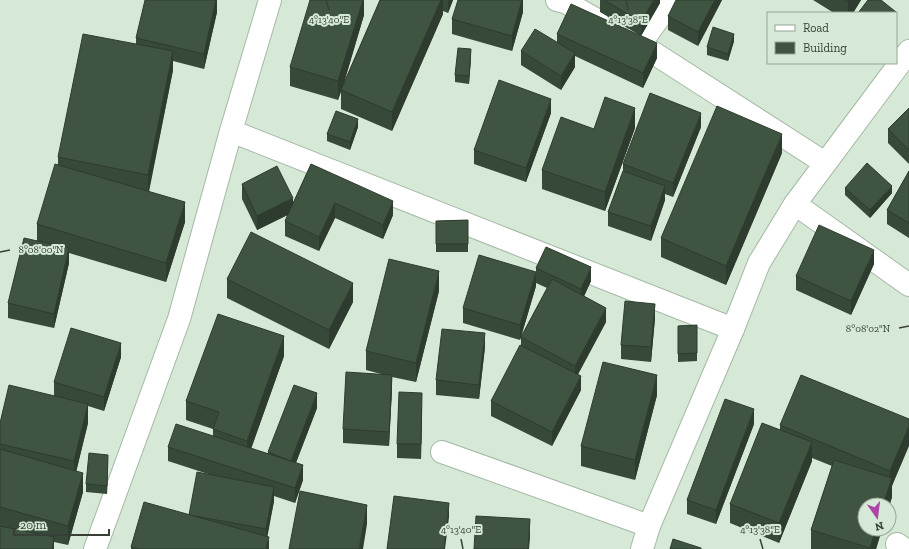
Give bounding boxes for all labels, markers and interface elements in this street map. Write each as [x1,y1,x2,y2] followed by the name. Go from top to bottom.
[767,12,897,64] legend
[309,14,349,26] text: 4°13'40"E
[608,14,648,26] text: 4°13'38"E
[803,21,829,35] text: Road
[803,41,847,55] text: Building
[19,244,64,256] text: 8°08'00"N
[846,323,891,335] text: 8°08'02"N
[857,497,897,537] north arrow
[14,511,109,537] scale bar
[20,518,47,532] text: 20 m
[873,519,885,534] text: N
[441,524,481,536] text: 4°13'40"E
[740,524,780,536] text: 4°13'38"E

